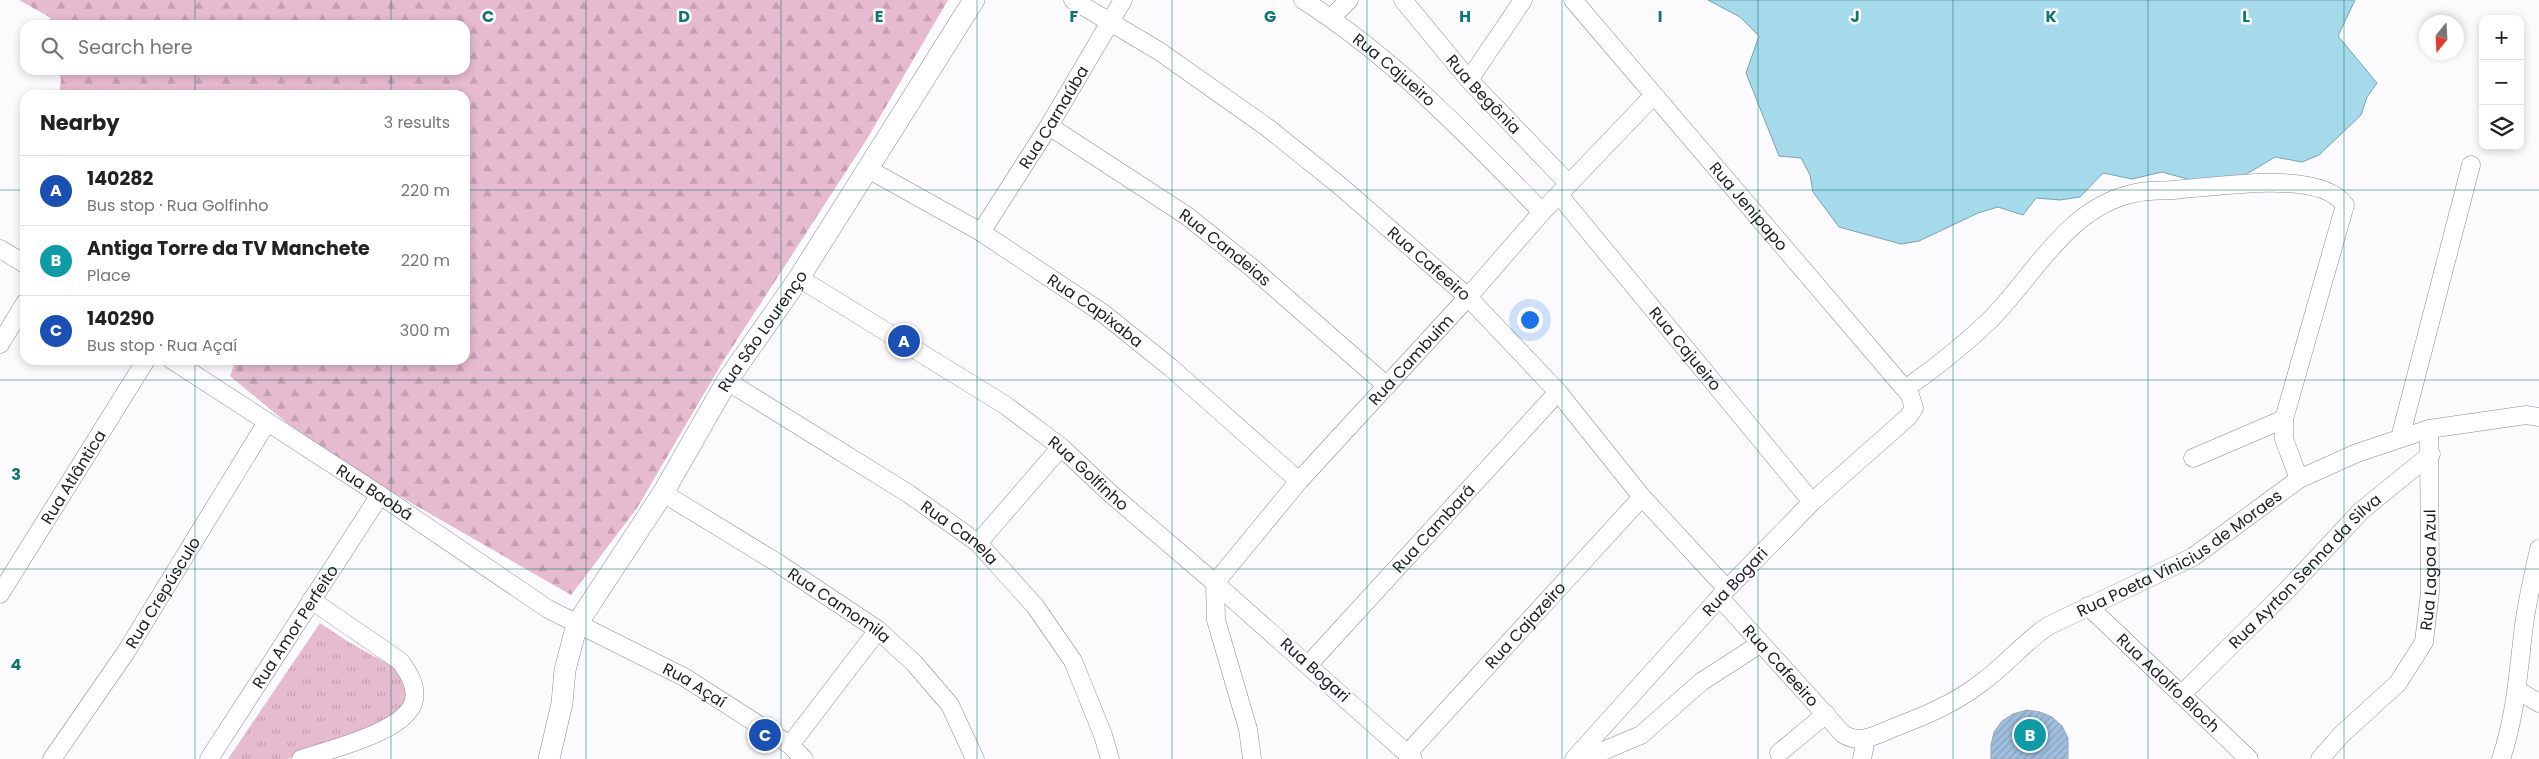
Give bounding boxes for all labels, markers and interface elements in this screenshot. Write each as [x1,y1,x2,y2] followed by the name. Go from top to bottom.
[482,5,494,28] text: C
[678,5,690,28] text: D
[875,5,883,28] text: E
[1070,5,1079,28] text: F
[1264,5,1276,28] text: G
[1459,5,1471,28] text: H
[1658,5,1662,28] text: I
[1850,5,1860,28] text: J
[2045,5,2057,28] text: K
[2242,5,2250,28] text: L
[2419,15,2464,60] north arrow
[2479,15,2524,150] map controls
[2479,15,2524,60] button: +
[20,20,470,75] search box
[1348,27,1441,112] street label: Rua Cajueiro
[38,34,66,62] icon: search
[78,34,192,61] text: Search here
[1441,49,1526,139] street label: Rua Begônia
[2479,60,2524,105] button: −
[1013,61,1094,173] street label: Rua Carnaúba
[2479,105,2524,150] button: layers
[40,108,120,137] text: Nearby
[384,111,450,134] text: 3 results
[1704,157,1793,256] street label: Rua Jenipapo
[87,165,153,192] text: 140282
[50,179,62,202] text: A
[401,179,450,202] text: 220 m
[87,194,268,217] text: Bus stop · Rua Golfinho
[1175,203,1276,291] street label: Rua Candeias
[1383,221,1476,306] street label: Rua Cafeeiro
[87,235,370,262] text: Antiga Torre da TV Manchete
[51,249,61,272] text: B
[401,249,450,272] text: 220 m
[87,264,131,287] text: Place
[712,266,813,396] street label: Rua São Lourenço
[1043,268,1148,353] street label: Rua Capixaba
[1644,302,1727,395] street label: Rua Cajueiro
[87,305,154,332] text: 140290
[1517,307,1543,333] your location
[1363,309,1458,410] street label: Rua Cambuim
[50,319,62,342] text: C
[400,319,450,342] text: 300 m
[888,322,920,360] pin: A
[87,334,237,357] text: Bus stop · Rua Açaí
[35,425,111,528] street label: Rua Atlântica
[1044,430,1134,516] street label: Rua Golfinho
[332,458,418,526] street label: Rua Baobá
[11,463,21,486] text: 3
[1387,479,1480,578] street label: Rua Cambará
[2073,484,2286,622] street label: Rua Poeta Vinicius de Moraes
[2223,488,2386,653] street label: Rua Ayrton Senna da Silva
[916,495,1004,570] street label: Rua Canela
[2414,509,2442,632] street label: Rua Lagoa Azul
[120,532,206,653] street label: Rua Crepúsculo
[1697,542,1773,622] street label: Rua Bogari
[246,560,343,693] street label: Rua Amor Perfeito
[783,562,896,648] street label: Rua Camomila
[1479,576,1571,673] street label: Rua Cajazeiro
[1738,619,1824,712] street label: Rua Cafeeiro
[2112,628,2225,737] street label: Rua Adolfo Bloch
[1275,632,1355,708] street label: Rua Bogari
[11,653,22,676] text: 4
[659,657,731,713] street label: Rua Açaí
[749,716,781,754] pin: C
[2014,716,2046,754] pin: B

